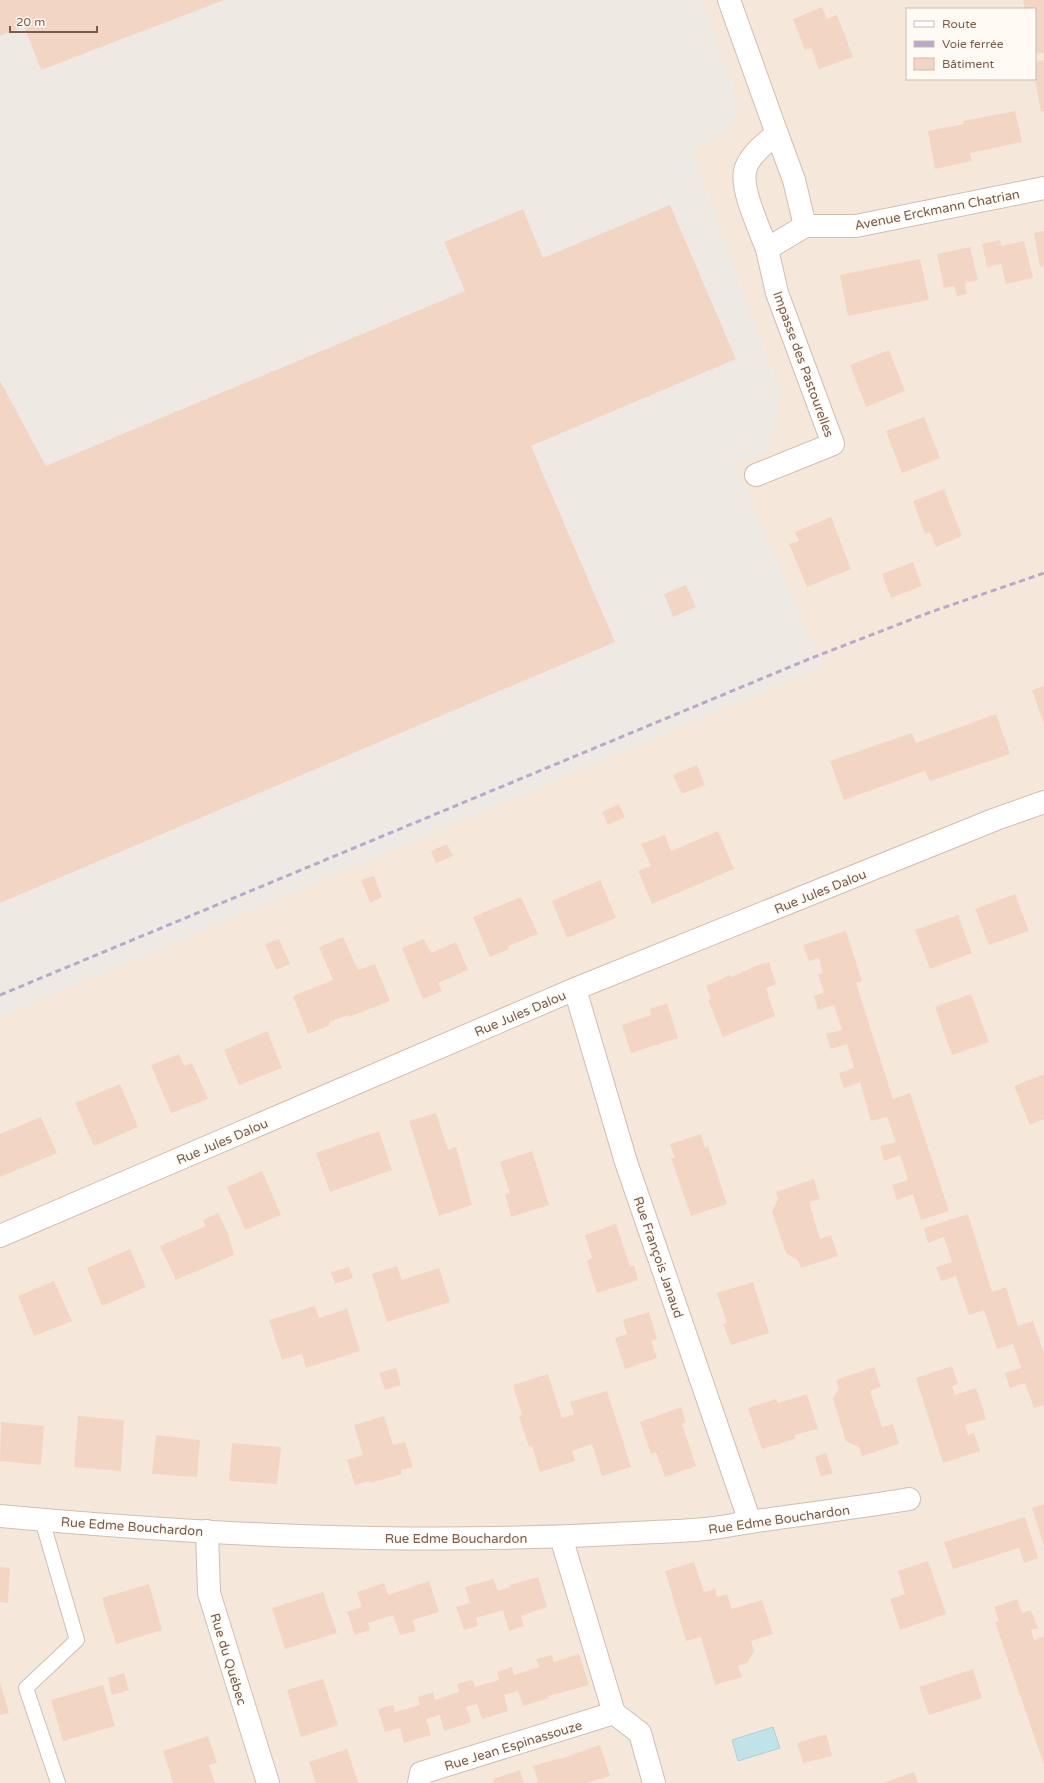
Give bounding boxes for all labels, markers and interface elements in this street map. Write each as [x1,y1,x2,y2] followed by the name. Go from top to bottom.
[10,8,97,34] scale bar
[906,8,1036,80] legend
[16,15,45,29] text: 20 m
[942,17,977,31] text: Route
[942,37,1004,51] text: Voie ferrée
[942,57,994,71] text: Bâtiment
[853,186,1021,234] street label: Avenue Erckmann Chatrian
[769,289,837,440] street label: Impasse des Pastourelles
[772,866,869,918] street label: Rue Jules Dalou
[472,987,569,1040] street label: Rue Jules Dalou
[174,1115,271,1168] street label: Rue Jules Dalou
[630,1194,686,1320] street label: Rue François Janaud
[707,1502,851,1538] street label: Rue Edme Bouchardon
[60,1514,204,1540] street label: Rue Edme Bouchardon
[385,1531,527,1547] street label: Rue Edme Bouchardon
[206,1611,250,1707] street label: Rue du Québec
[442,1717,584,1775] street label: Rue Jean Espinassouze

